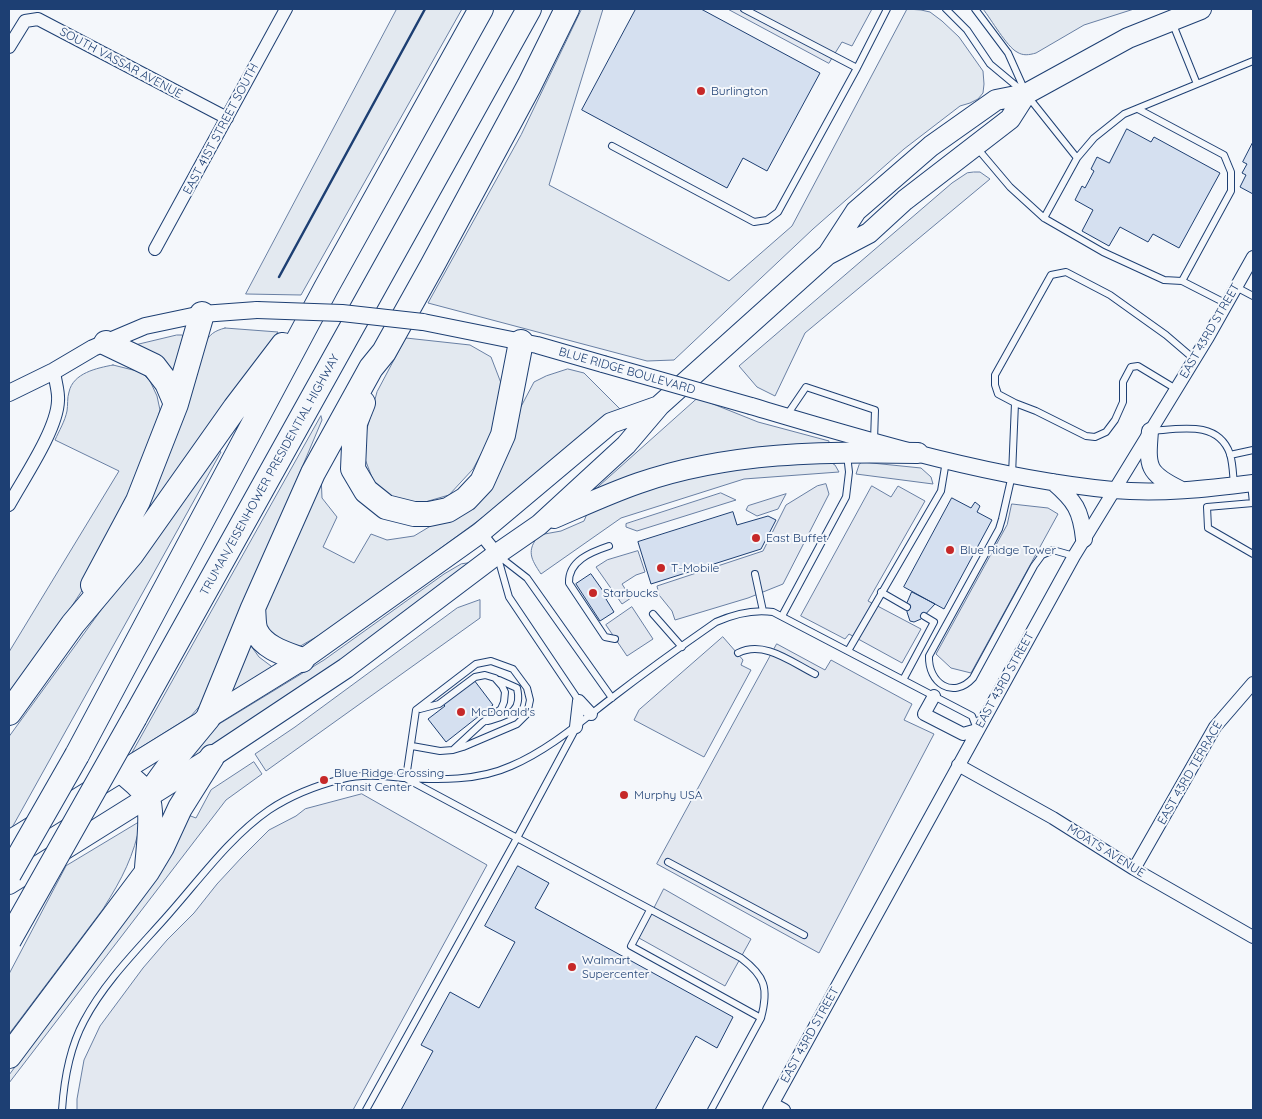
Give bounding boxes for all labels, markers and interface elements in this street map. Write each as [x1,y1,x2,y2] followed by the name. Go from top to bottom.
[57,24,185,102] street label: SOUTH VASSAR AVENUE
[180,61,262,197] street label: EAST 41ST STREET SOUTH
[711,84,768,98] place label: Burlington
[695,85,707,97] marker: Burlington
[1177,281,1243,381] street label: EAST 43RD STREET
[557,345,697,397] street label: BLUE RIDGE BOULEVARD
[197,352,343,598] street label: TRUMAN/EISENHOWER PRESIDENTIAL HIGHWAY
[766,531,827,545] place label: East Buffet
[750,532,762,544] marker: East Buffet
[960,543,1056,557] place label: Blue Ridge Tower
[944,544,956,556] marker: Blue Ridge Tower
[671,561,719,575] place label: T-Mobile
[655,562,667,574] marker: T-Mobile
[603,586,658,600] place label: Starbucks
[587,587,599,599] marker: Starbucks
[973,630,1037,730] street label: EAST 43RD STREET
[471,705,535,719] place label: McDonald's
[455,706,467,718] marker: McDonald's
[1155,719,1225,827] street label: EAST 43RD TERRACE
[334,766,444,794] place label: Blue Ridge Crossing Transit Center
[318,774,330,786] marker: Blue Ridge Crossing Transit Center
[634,788,702,802] place label: Murphy USA
[618,789,630,801] marker: Murphy USA
[1064,821,1148,881] street label: MOATS AVENUE
[582,953,649,981] place label: Walmart Supercenter
[566,961,578,973] marker: Walmart Supercenter
[778,985,842,1085] street label: EAST 43RD STREET

